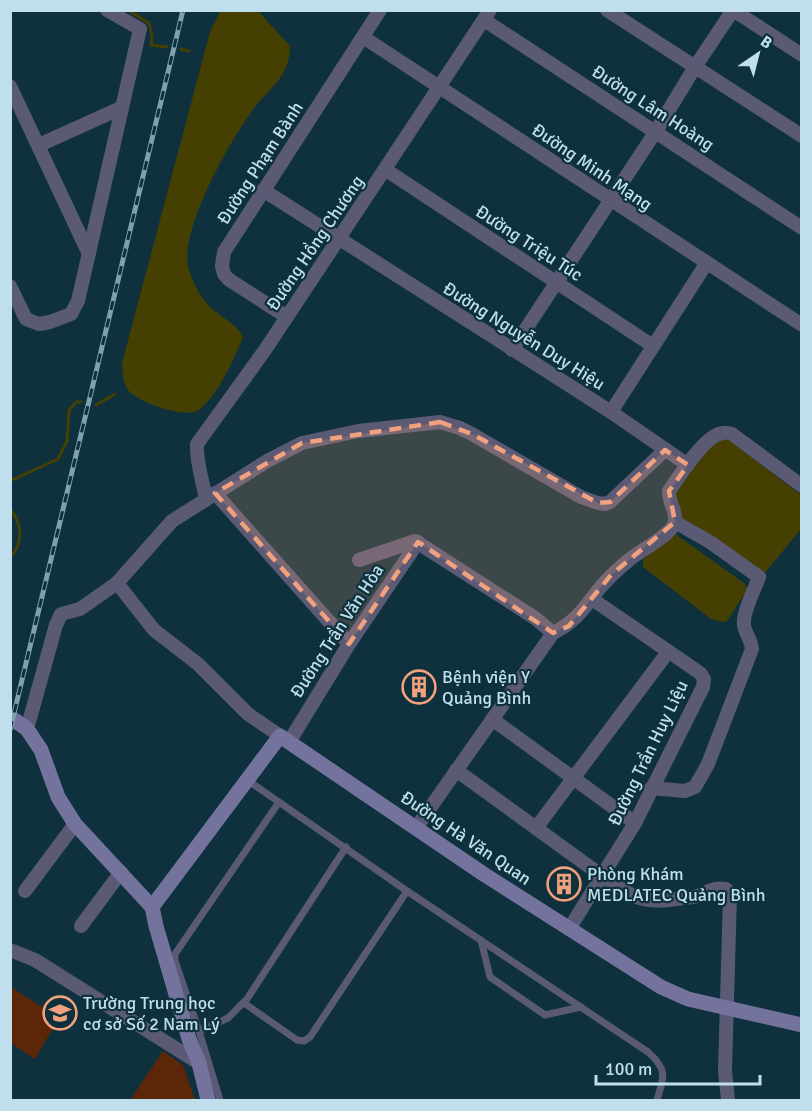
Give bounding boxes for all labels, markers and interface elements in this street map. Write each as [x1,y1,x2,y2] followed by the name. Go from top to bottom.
[728,24,788,84] north arrow
[756,32,776,54] text: B
[588,60,718,156] street label: Đường Lâm Hoàng
[212,98,308,228] street label: Đường Phạm Bành
[528,119,656,215] street label: Đường Minh Mạng
[262,171,368,315] street label: Đường Hồng Chương
[471,200,587,286] street label: Đường Triệu Túc
[439,277,609,395] street label: Đường Nguyễn Duy Hiệu
[286,560,388,702] street label: Đường Trần Văn Hòa
[442,666,531,709] place label: Bệnh viện Y Quảng Bình
[401,669,437,705] building icon: Bệnh viện Y Quảng Bình
[603,677,693,829] street label: Đường Trần Huy Liệu
[397,786,535,890] street label: Đường Hà Văn Quan
[587,863,766,906] place label: Phòng Khám MEDLATEC Quảng Bình
[546,866,582,902] building icon: Phòng Khám MEDLATEC Quảng Bình
[83,992,220,1035] place label: Trường Trung học cơ sở Số 2 Nam Lý
[42,995,78,1031] school or university icon: Trường Trung học cơ sở Số 2 Nam Lý
[596,1048,760,1086] scale bar
[605,1058,652,1080] text: 100 m

